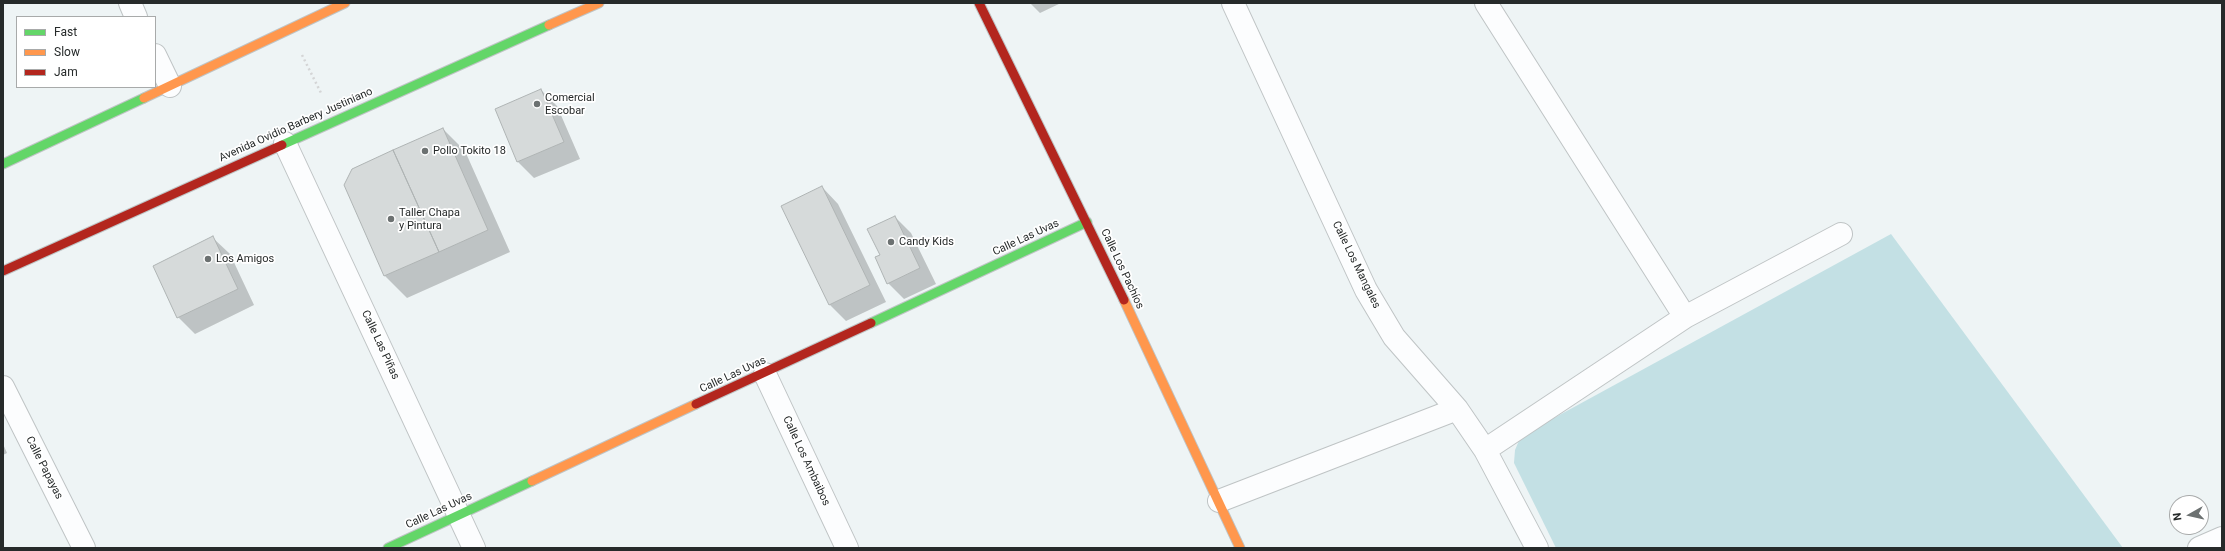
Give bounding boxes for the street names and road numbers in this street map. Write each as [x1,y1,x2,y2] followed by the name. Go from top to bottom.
[217,85,375,165] street label: Avenida Ovidio Barbery Justiniano
[991,217,1061,259] street label: Calle Las Uvas
[1329,219,1383,311] street label: Calle Los Mangales
[1098,227,1146,311] street label: Calle Los Pachíos
[358,308,402,382] street label: Calle Las Piñas
[698,354,768,396] street label: Calle Las Uvas
[779,414,833,508] street label: Calle Los Ambaibos
[23,434,65,502] street label: Calle Papayas
[404,490,474,532] street label: Calle Las Uvas

